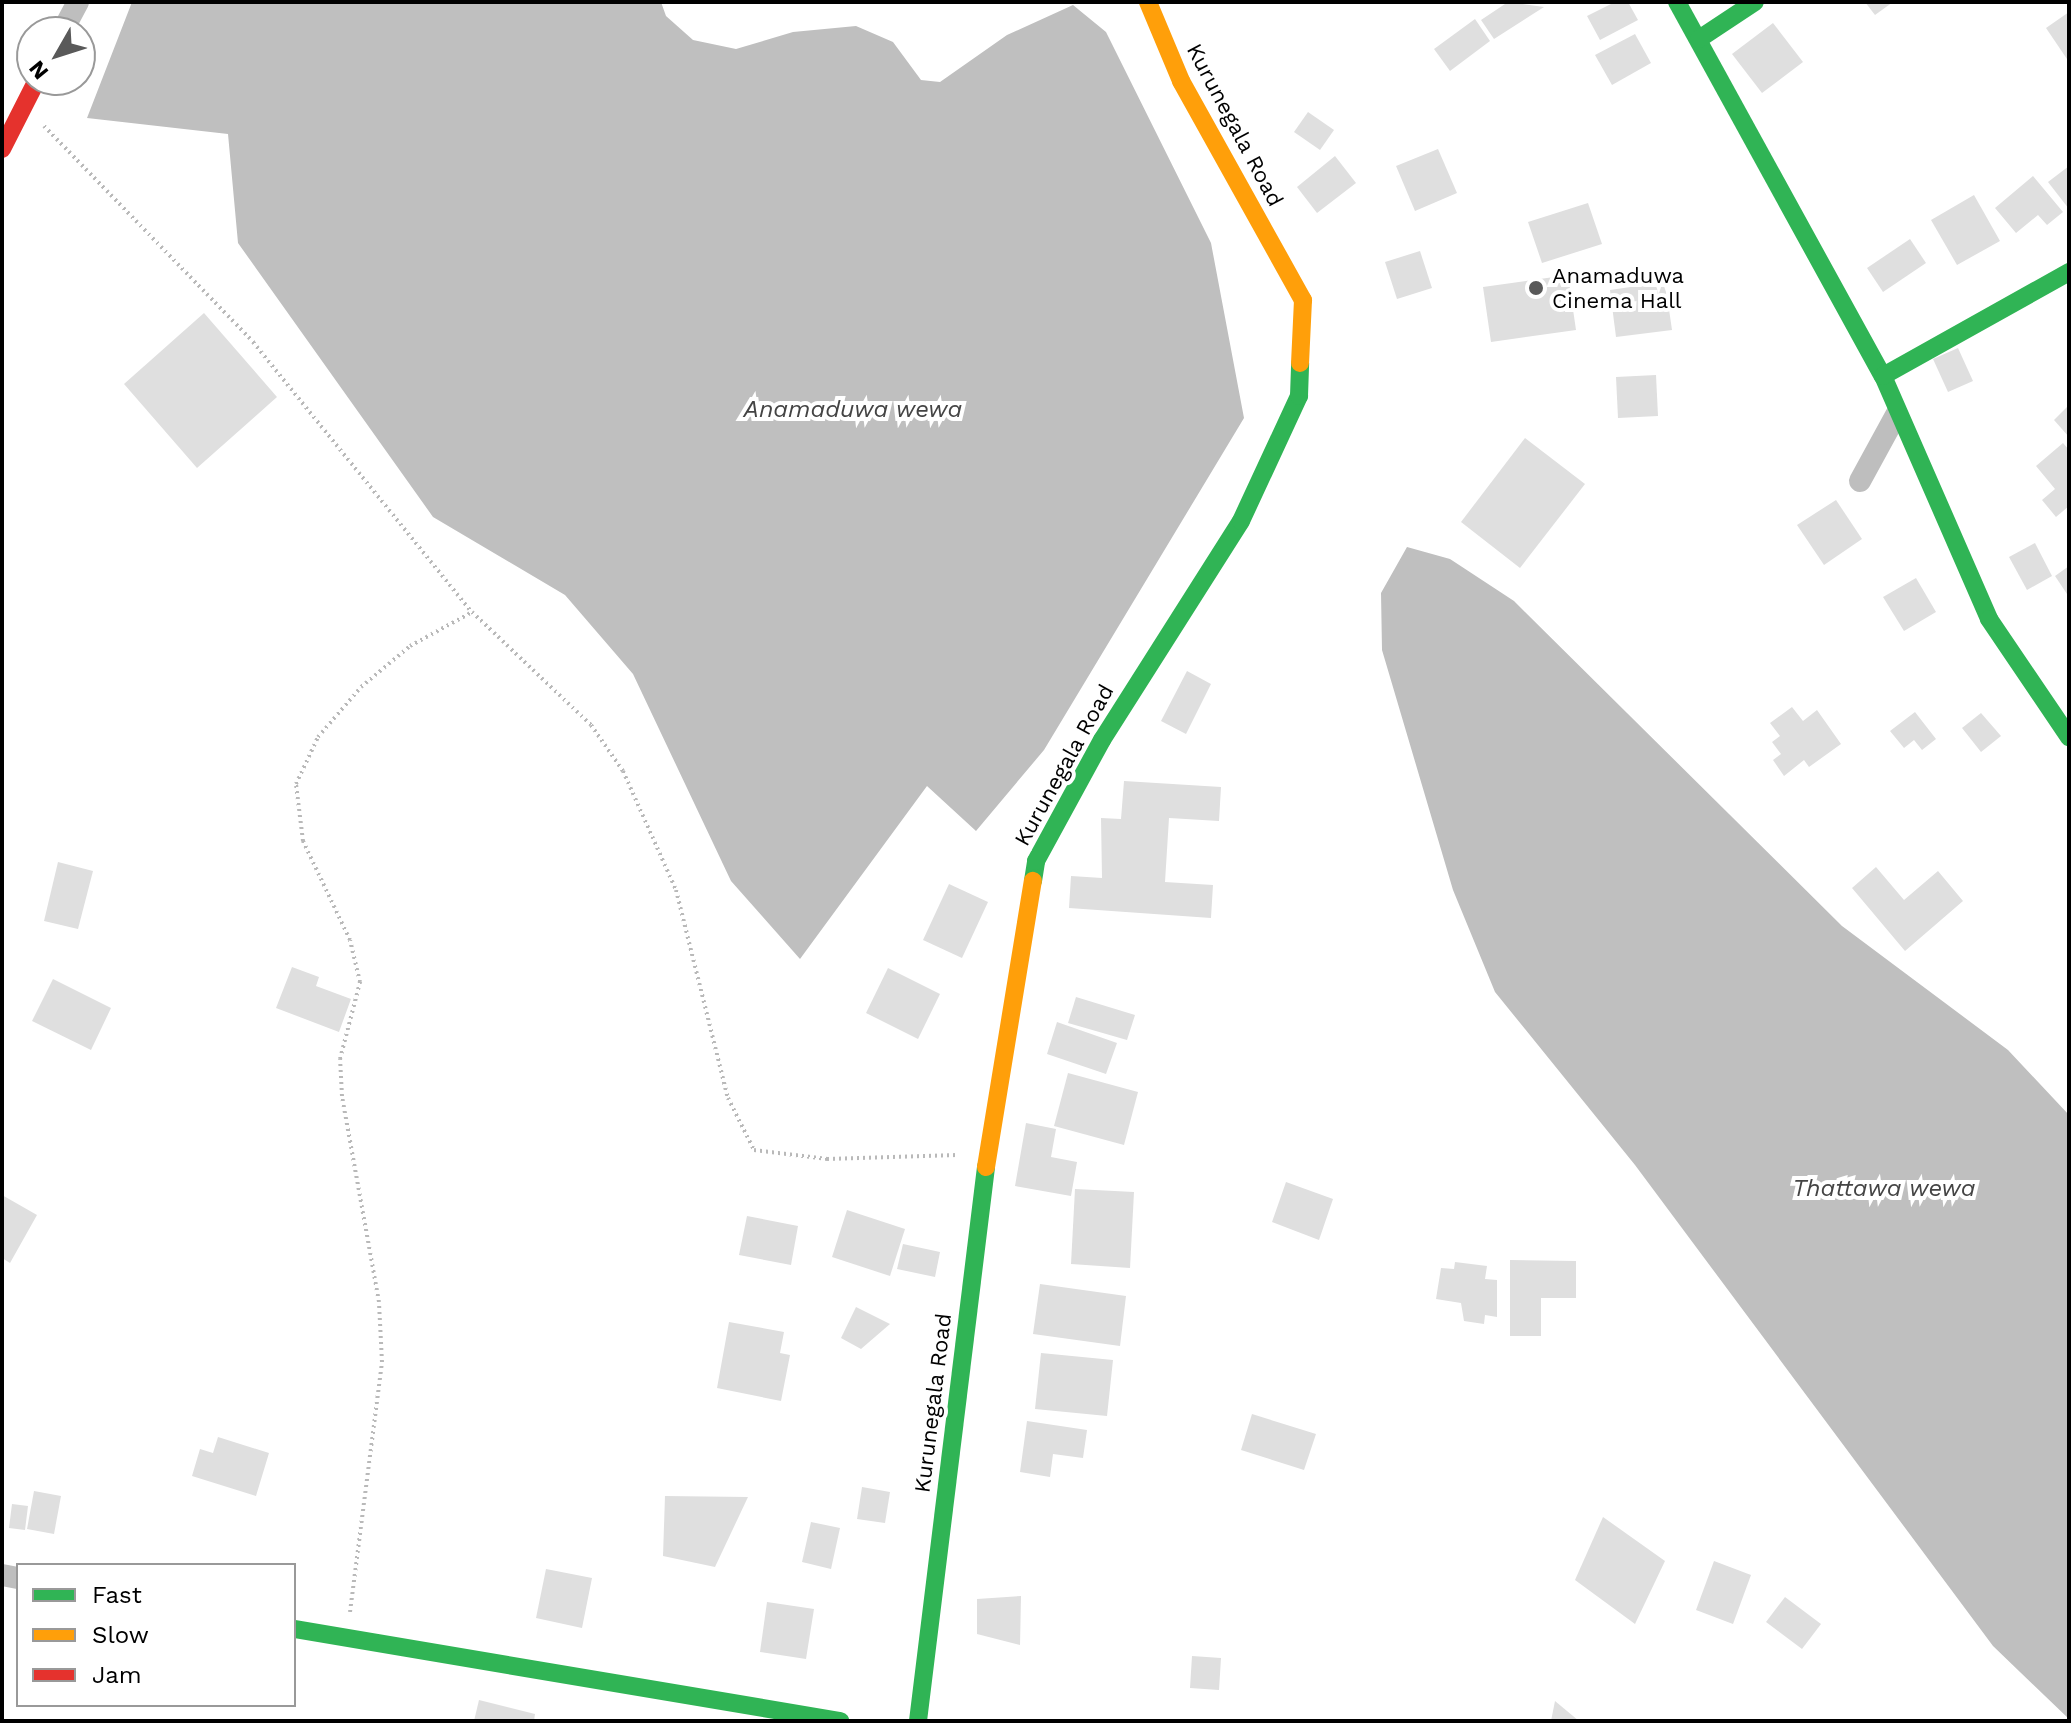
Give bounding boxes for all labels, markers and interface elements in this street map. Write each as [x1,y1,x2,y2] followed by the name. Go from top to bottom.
[16,16,96,96] north arrow
[1181,39,1289,211] street label: Kurunegala Road
[24,56,53,84] text: N
[1552,262,1684,314] place label: Anamaduwa Cinema Hall
[1527,279,1545,297] marker: Anamaduwa Cinema Hall
[743,396,963,424] water label: Anamaduwa wewa
[1009,680,1119,850] street label: Kurunegala Road
[1792,1175,1976,1203] water label: Thattawa wewa
[909,1312,957,1494] street label: Kurunegala Road
[16,1563,296,1707] legend
[92,1581,142,1609] text: Fast
[92,1621,149,1649] text: Slow
[92,1661,142,1689] text: Jam

